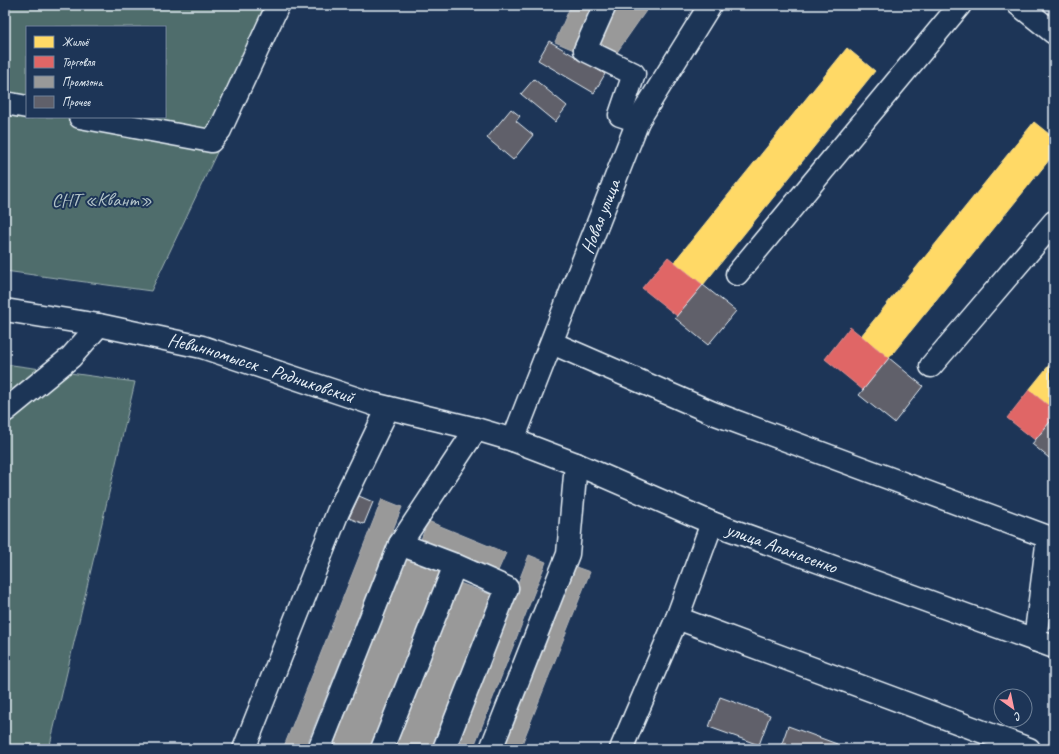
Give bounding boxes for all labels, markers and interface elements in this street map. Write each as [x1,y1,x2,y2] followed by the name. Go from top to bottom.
[26,26,166,118] legend
[62,34,90,50] text: Жильё
[62,54,95,70] text: Торговля
[62,74,104,90] text: Промзона
[62,94,91,110] text: Прочее
[575,174,627,257] street label: Новая улица
[52,188,152,212] park label: СНТ «Квант»
[165,328,358,409] street label: Невинномысск - Родниковский
[722,517,841,580] street label: улица Апанасенко
[993,688,1033,728] north arrow
[1011,709,1025,725] text: С

